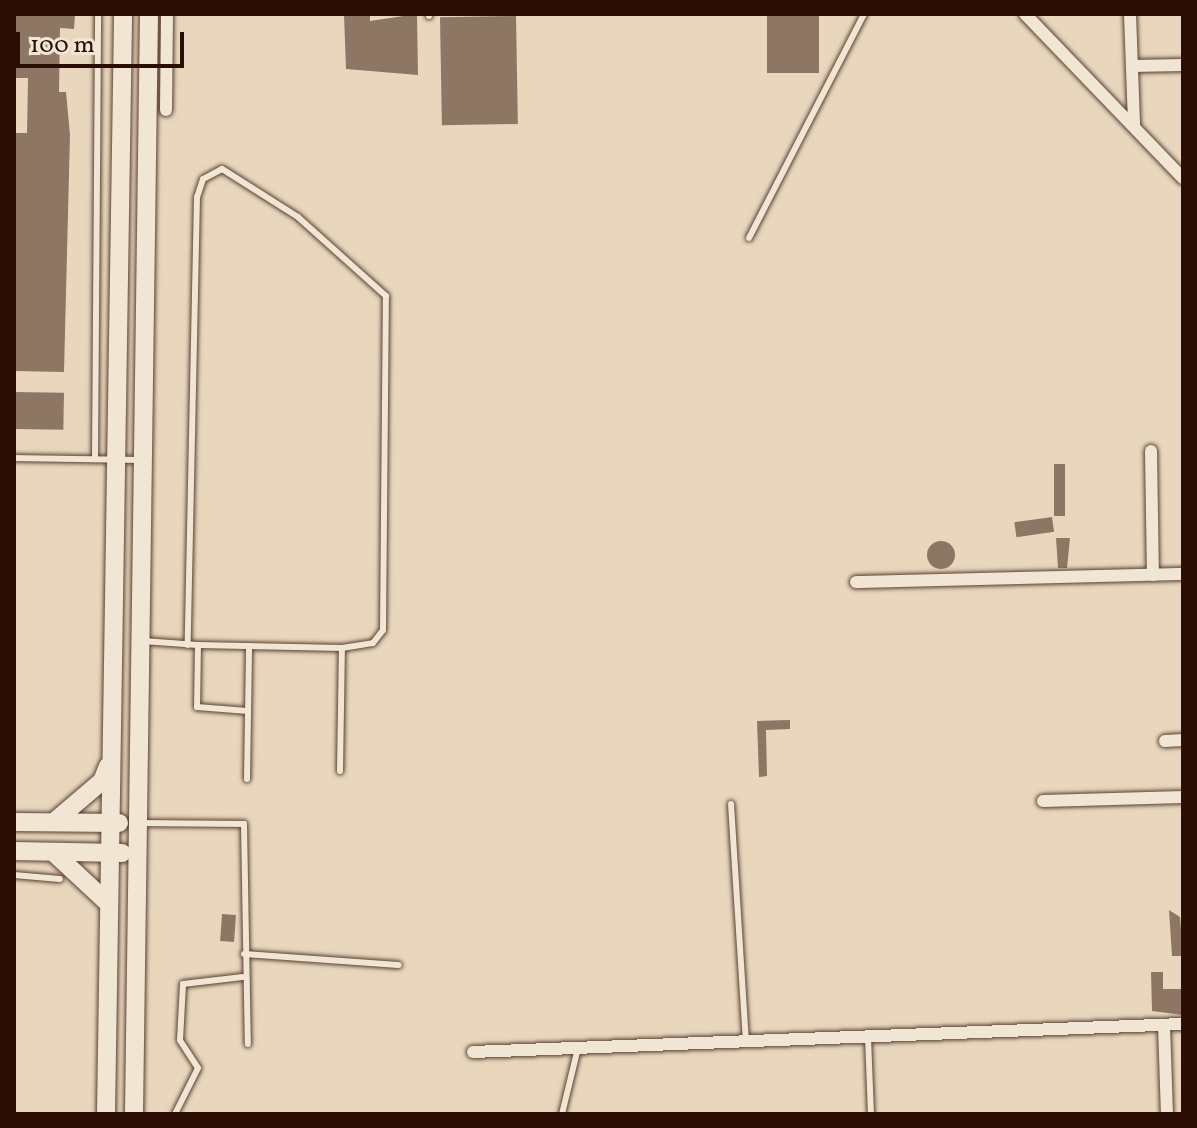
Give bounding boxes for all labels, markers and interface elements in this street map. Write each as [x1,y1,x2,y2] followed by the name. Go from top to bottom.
[20,16,188,66] scale bar
[30,29,95,63] text: 100 m

